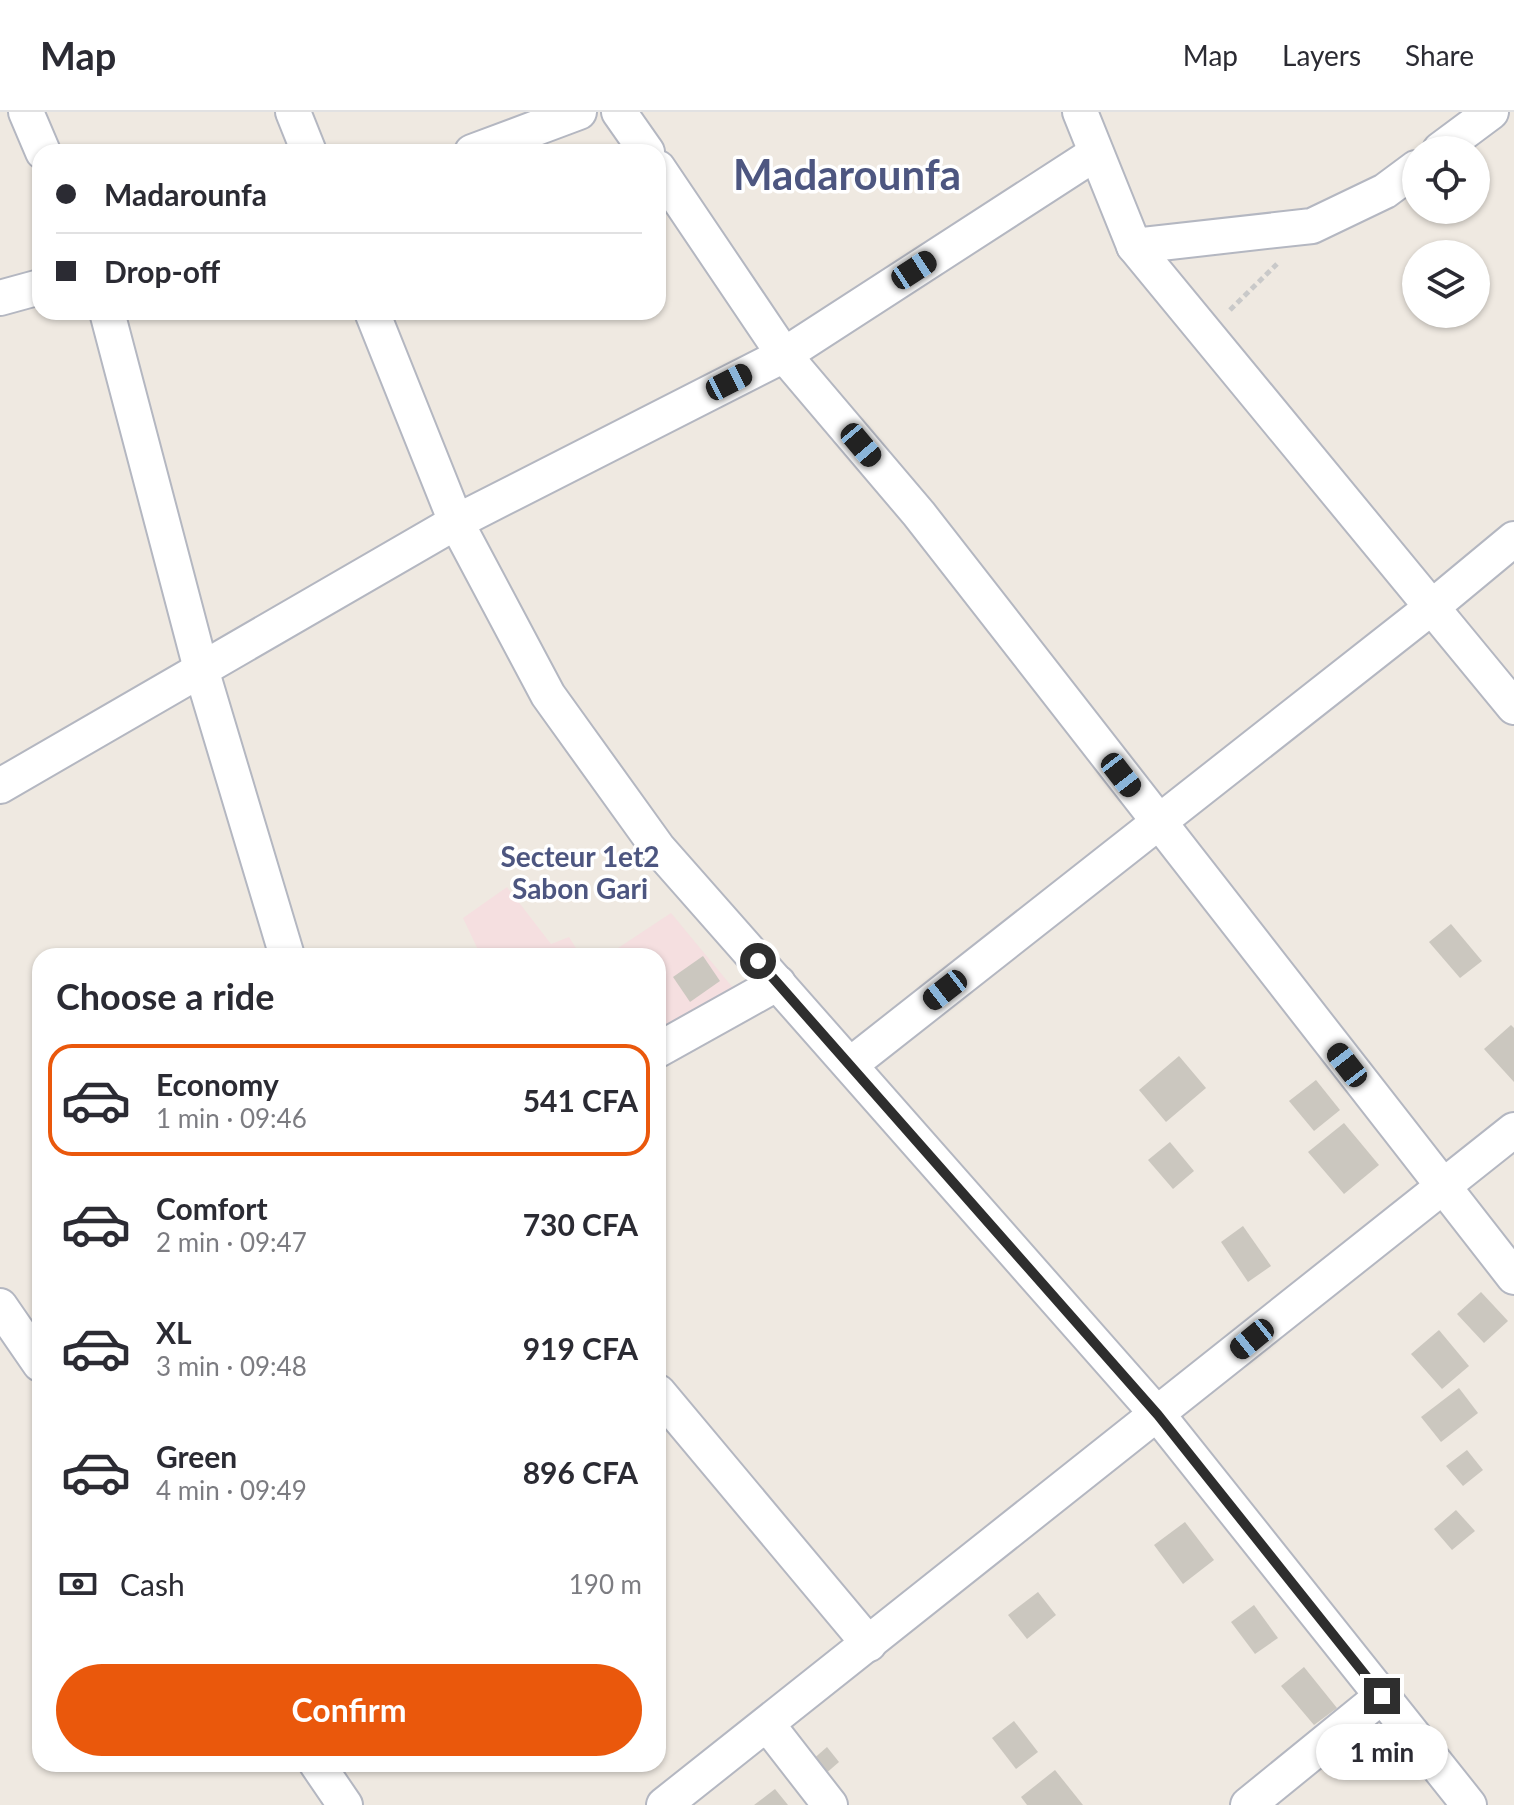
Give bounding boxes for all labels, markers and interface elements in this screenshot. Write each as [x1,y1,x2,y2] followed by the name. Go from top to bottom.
[40,32,116,78] text: Map
[1183,38,1238,72] text: Map
[1282,38,1361,72] text: Layers
[1405,38,1474,72] text: Share
[1402,136,1490,328] map controls
[1402,136,1490,224] button: locate
[733,149,961,199] district label: Madarounfa
[104,176,267,212] text: Madarounfa
[1402,240,1490,328] button: layers
[887,247,941,293] car
[104,253,220,289] text: Drop-off
[702,360,756,404] car
[836,419,886,471] car
[1097,749,1145,801] car
[500,839,660,905] district label: Secteur 1et2 Sabon Gari
[740,943,776,979] route start
[919,966,971,1014] car
[56,974,275,1018] text: Choose a ride
[1323,1039,1371,1091] car
[60,1064,132,1136] icon: car
[156,1066,279,1102] text: Economy
[523,1082,638,1118] text: 541 CFA
[156,1102,307,1134] text: 1 min · 09:46
[60,1188,132,1260] icon: car
[156,1190,268,1226] text: Comfort
[523,1206,638,1242] text: 730 CFA
[156,1226,307,1258] text: 2 min · 09:47
[60,1312,132,1384] icon: car
[156,1314,192,1350] text: XL
[1226,1315,1278,1363] car
[523,1330,638,1366] text: 919 CFA
[156,1350,307,1382] text: 3 min · 09:48
[60,1436,132,1508] icon: car
[156,1438,237,1474] text: Green
[523,1454,638,1490] text: 896 CFA
[156,1474,307,1506] text: 4 min · 09:49
[56,1562,100,1606] icon: cash
[120,1566,185,1602] text: Cash
[569,1568,642,1600] text: 190 m
[56,1664,642,1756] button: Confirm
[1364,1678,1400,1714] route end
[1316,1724,1448,1780] callout: 1 min
[1350,1736,1414,1768] text: 1 min

